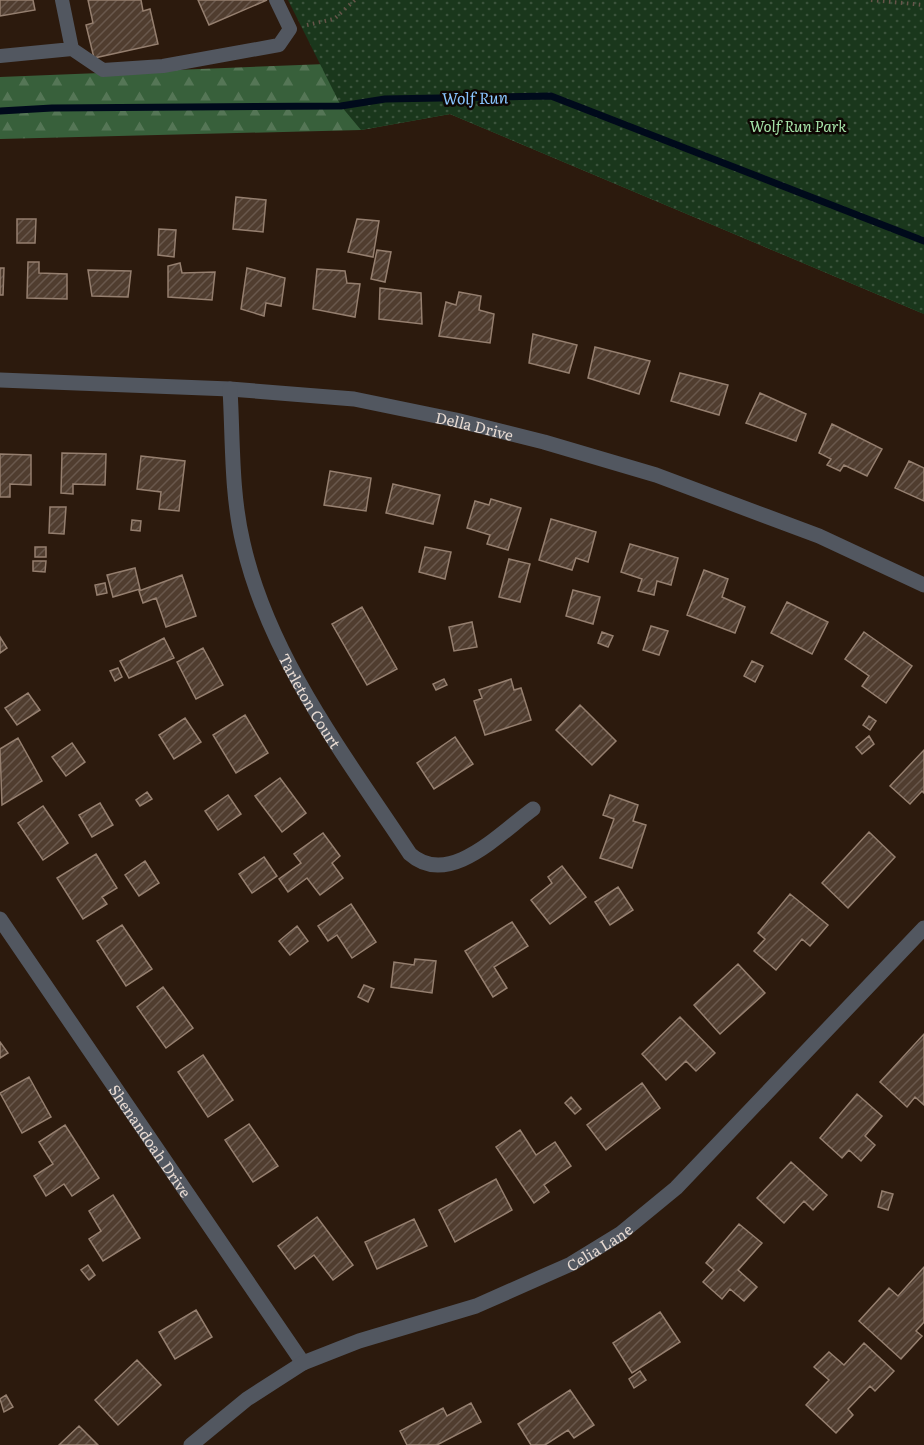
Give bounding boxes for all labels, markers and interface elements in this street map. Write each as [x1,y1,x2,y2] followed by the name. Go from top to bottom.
[442,84,509,110] water label: Wolf Run
[750,114,847,137] park label: Wolf Run Park
[434,405,516,446] street label: Della Drive
[274,649,348,753] street label: Tarleton Court
[104,1079,198,1202] street label: Shenandoah Drive
[561,1217,637,1276] street label: Celia Lane

